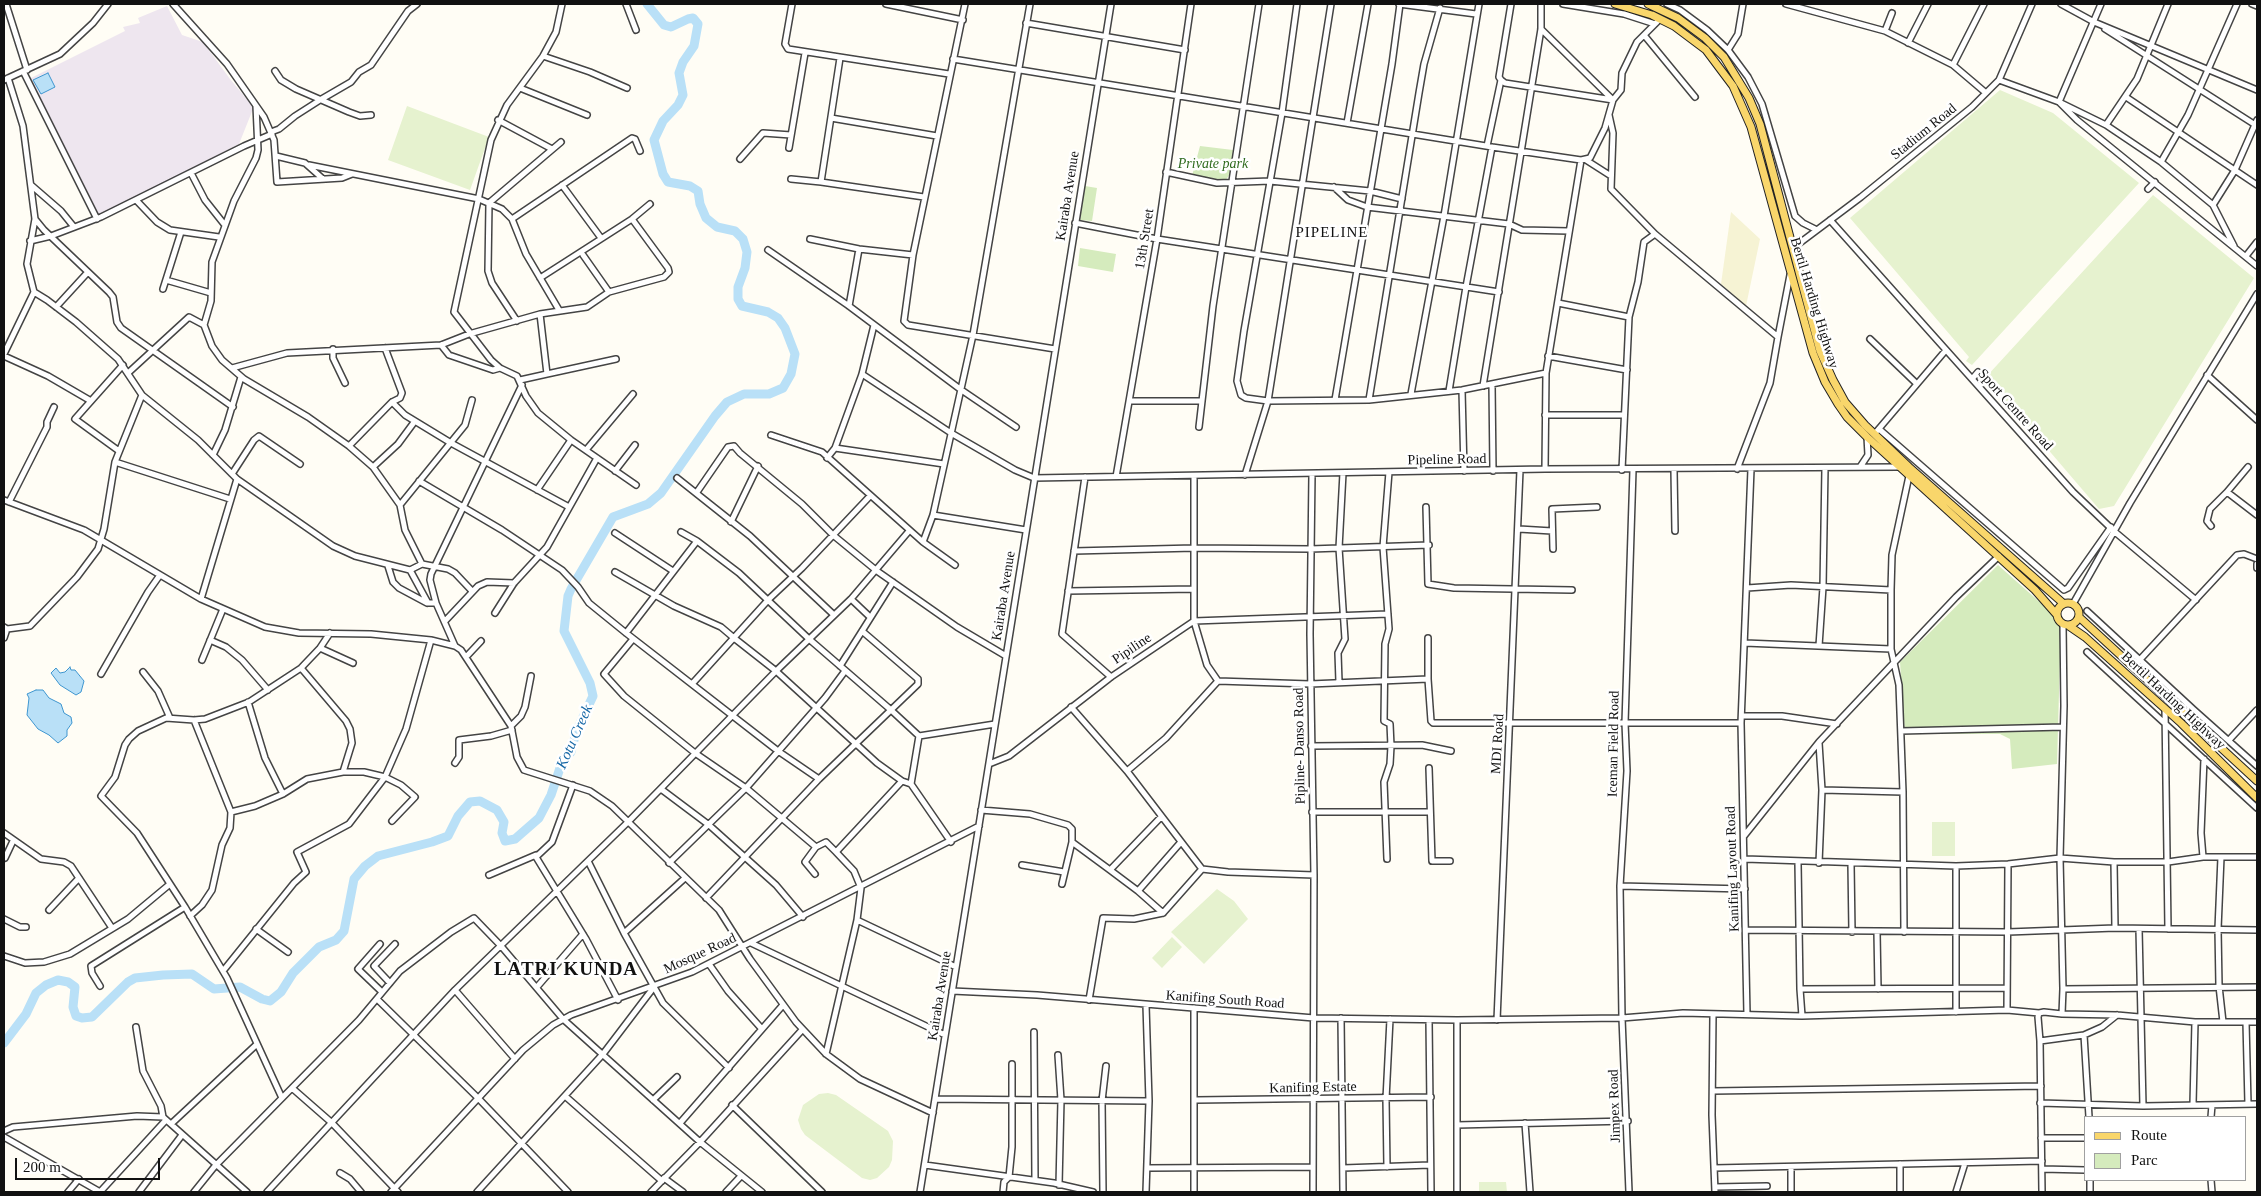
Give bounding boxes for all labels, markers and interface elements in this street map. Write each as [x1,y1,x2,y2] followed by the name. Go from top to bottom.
[1888,100,1960,164] street label: Stadium Road
[1053,150,1083,242] street label: Kairaba Avenue
[1178,156,1248,172] park label: Private park
[1132,208,1158,270] street label: 13th Street
[1295,224,1369,242] district label: PIPELINE
[1786,235,1842,371] street label: Bertil Harding Highway
[1974,366,2056,454] street label: Sport Centre Road
[1407,451,1487,469] street label: Pipeline Road
[989,550,1019,642] street label: Kairaba Avenue
[1109,630,1155,668] street label: Pipiline
[2118,648,2228,754] street label: Bertil Harding Highway
[1291,688,1309,804] street label: Pipline- Danso Road
[1605,691,1623,797] street label: Iceman Field Road
[553,702,597,772] water label: Kotu Creek
[1488,713,1508,775] street label: MDI Road
[1722,806,1744,932] street label: Kanifing Layout Road
[661,930,739,978] street label: Mosque Road
[925,950,955,1042] street label: Kairaba Avenue
[493,959,639,981] district label: LATRI KUNDA
[1165,987,1285,1013] street label: Kanifing South Road
[1605,1069,1625,1143] street label: Jimpex Road
[1269,1079,1357,1097] street label: Kanifing Estate
[2084,1116,2246,1181] legend
[2131,1127,2167,1143] text: Route
[18,1148,162,1180] scale bar
[2131,1152,2158,1168] text: Parc
[23,1159,61,1175] text: 200 m

